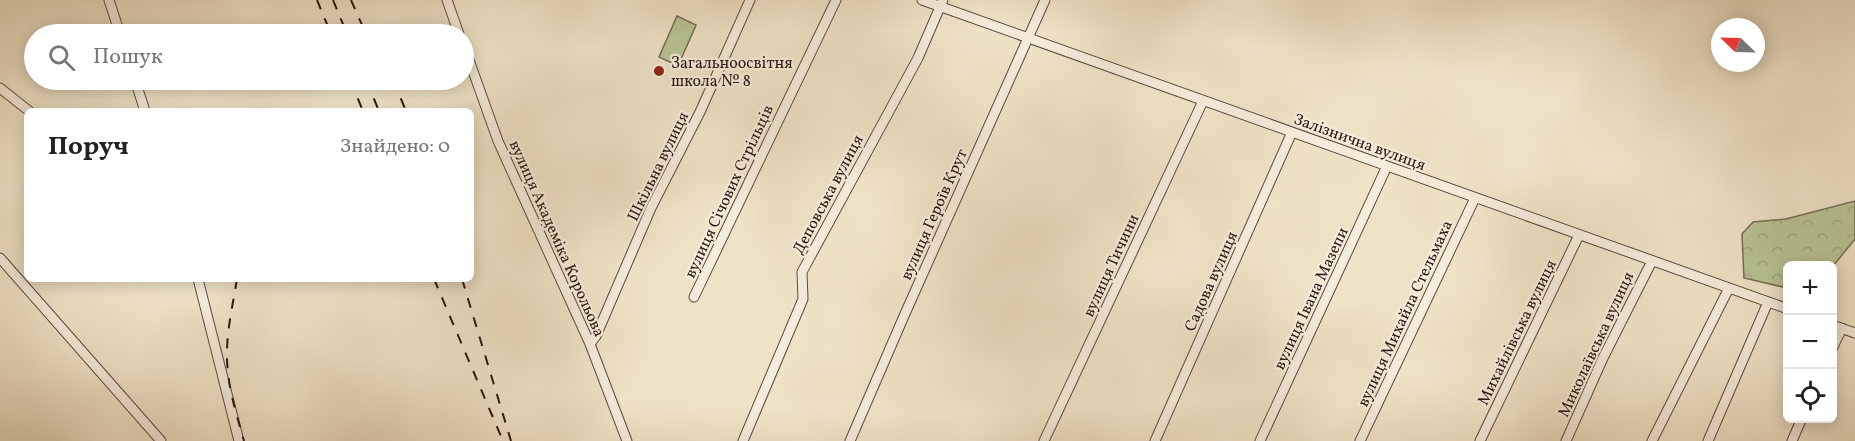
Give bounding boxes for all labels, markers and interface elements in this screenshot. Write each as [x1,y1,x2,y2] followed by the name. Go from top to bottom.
[1711,18,1765,72] north arrow
[24,24,474,90] search box
[45,41,78,74] icon: search
[93,42,163,73] text: Пошук
[671,53,793,93] place label: Загальноосвітня школа № 8
[652,64,666,78] marker: Загальноосвітня школа № 8
[680,102,780,282] street label: вулиця Січових Стрільців
[623,108,695,225] street label: Шкільна вулиця
[1290,109,1428,177] street label: Залізнична вулиця
[48,129,129,165] text: Поруч
[788,131,869,258] street label: Деповська вулиця
[340,133,450,161] text: Знайдено: 0
[503,137,610,341] street label: вулиця Академіка Корольова
[896,146,974,284] street label: вулиця Героїв Крут
[1078,210,1145,321] street label: вулиця Тичини
[1353,217,1459,411] street label: вулиця Михайла Стельмаха
[1269,224,1355,374] street label: вулиця Івана Мазепи
[1180,228,1244,335] street label: Садова вулиця
[1473,256,1563,409] street label: Михайлівська вулиця
[1783,261,1837,423] map controls
[1783,261,1837,315] button: +
[1553,269,1640,421] street label: Миколаївська вулиця
[1783,315,1837,369] button: −
[1783,369,1837,423] button: locate

